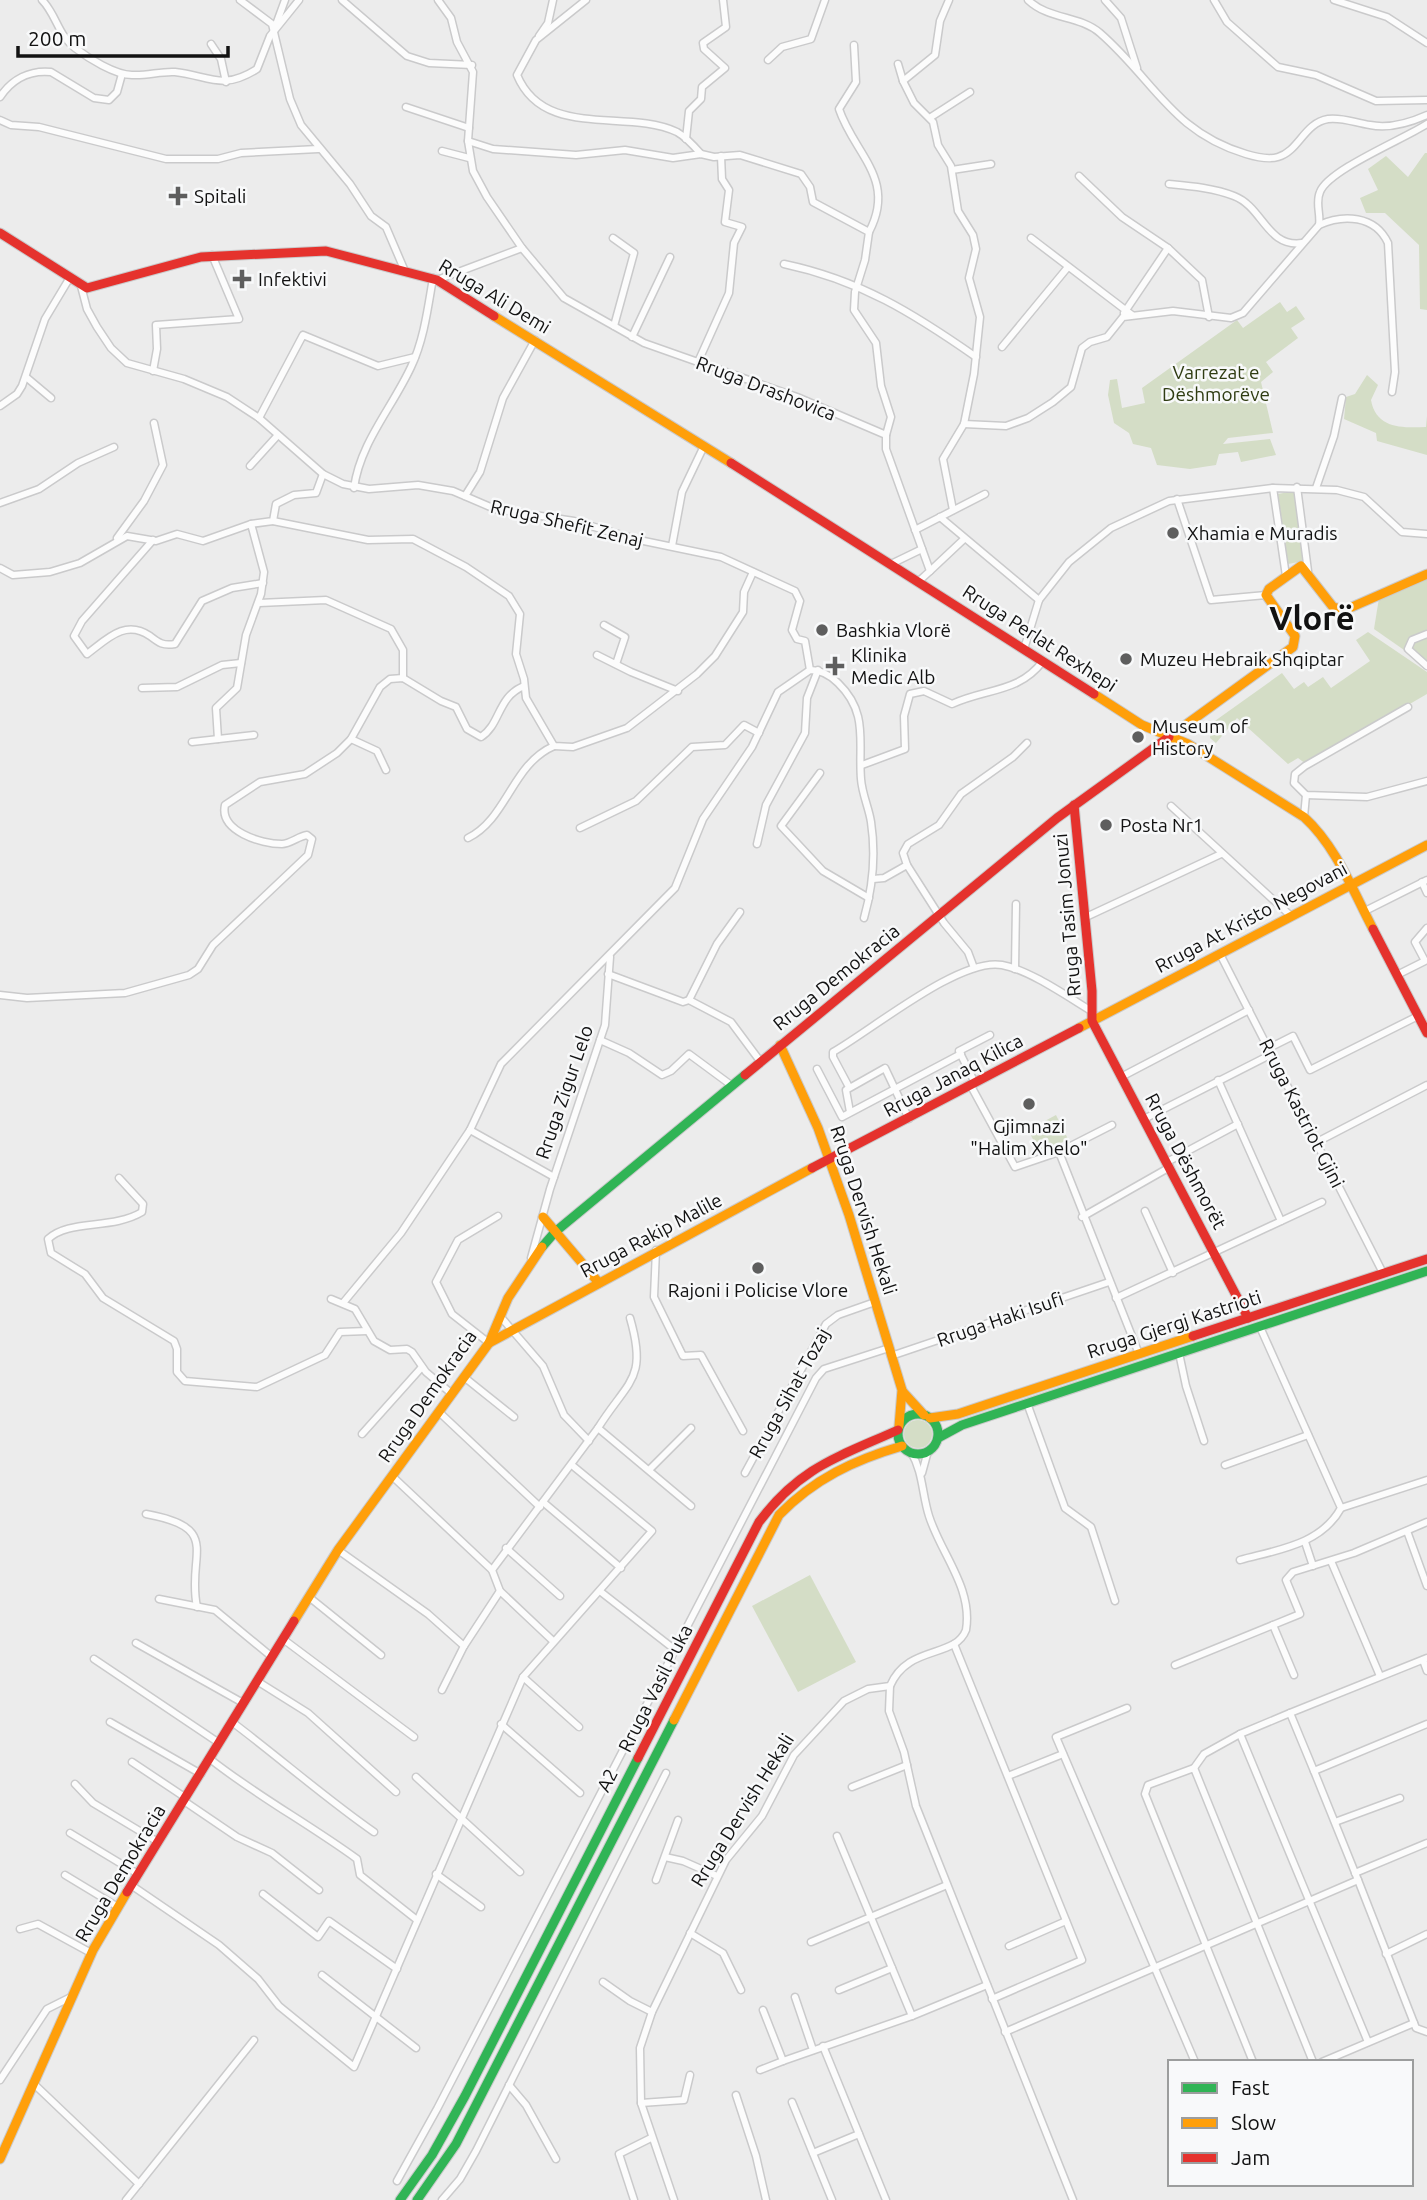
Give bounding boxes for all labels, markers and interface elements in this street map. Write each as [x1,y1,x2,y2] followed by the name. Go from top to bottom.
[18,14,228,58] scale bar
[28,26,86,50] text: 200 m
[194,185,246,207] place label: Spitali
[168,186,188,206] marker: Spitali
[435,254,555,338] street label: Rruga Ali Demi
[258,268,327,290] place label: Infektivi
[232,269,252,289] marker: Infektivi
[693,351,839,425] street label: Rruga Drashovica
[1162,361,1270,405] park label: Varrezat e Dëshmorëve
[488,495,646,551] street label: Rruga Shefit Zenaj
[1187,522,1338,544] place label: Xhamia e Muradis
[1165,525,1181,541] marker: Xhamia e Muradis
[959,580,1121,696] street label: Rruga Perlat Rexhepi
[1269,599,1355,636] district label: Vlorë
[836,619,951,641] place label: Bashkia Vlorë
[814,622,830,638] marker: Bashkia Vlorë
[851,644,935,688] place label: Klinika Medic Alb
[1140,648,1344,670] place label: Muzeu Hebraik Shqiptar
[1118,651,1134,667] marker: Muzeu Hebraik Shqiptar
[825,656,845,676] marker: Klinika Medic Alb
[1152,715,1249,759] place label: Museum of History
[1130,729,1146,745] marker: Museum of History
[1120,814,1204,836] place label: Posta Nr1
[1098,817,1114,833] marker: Posta Nr1
[1049,833,1085,997] street label: Rruga Tasim Jonuzi
[1151,857,1351,977] street label: Rruga At Kristo Negovani
[768,919,904,1035] street label: Rruga Demokracia
[531,1022,597,1162] street label: Rruga Zigur Lelo
[879,1029,1027,1121] street label: Rruga Janaq Kilica
[1255,1035,1349,1191] street label: Rruga Kastriot Gjini
[1141,1089,1231,1233] street label: Rruga Dëshmorët
[1021,1096,1037,1112] marker: Gjimnazi "Halim Xhelo"
[970,1115,1088,1159] place label: Gjimnazi "Halim Xhelo"
[826,1123,902,1297] street label: Rruga Dervish Hekali
[576,1188,726,1282] street label: Rruga Rakip Malile
[750,1260,766,1276] marker: Rajoni i Policise Vlore
[668,1279,848,1301] place label: Rajoni i Policise Vlore
[1084,1285,1264,1363] street label: Rruga Gjergj Kastrioti
[934,1287,1066,1351] street label: Rruga Haki Isufi
[744,1324,834,1462] street label: Rruga Sihat Tozaj
[373,1326,481,1466] street label: Rruga Demokracia
[613,1621,697,1755] street label: Rruga Vasil Puka
[686,1729,798,1891] street label: Rruga Dervish Hekali
[592,1765,622,1795] street label: A2
[70,1800,170,1946] street label: Rruga Demokracia
[1168,2060,1413,2186] legend
[1231,2075,1269,2099] text: Fast
[1231,2110,1276,2134] text: Slow
[1231,2145,1270,2169] text: Jam

